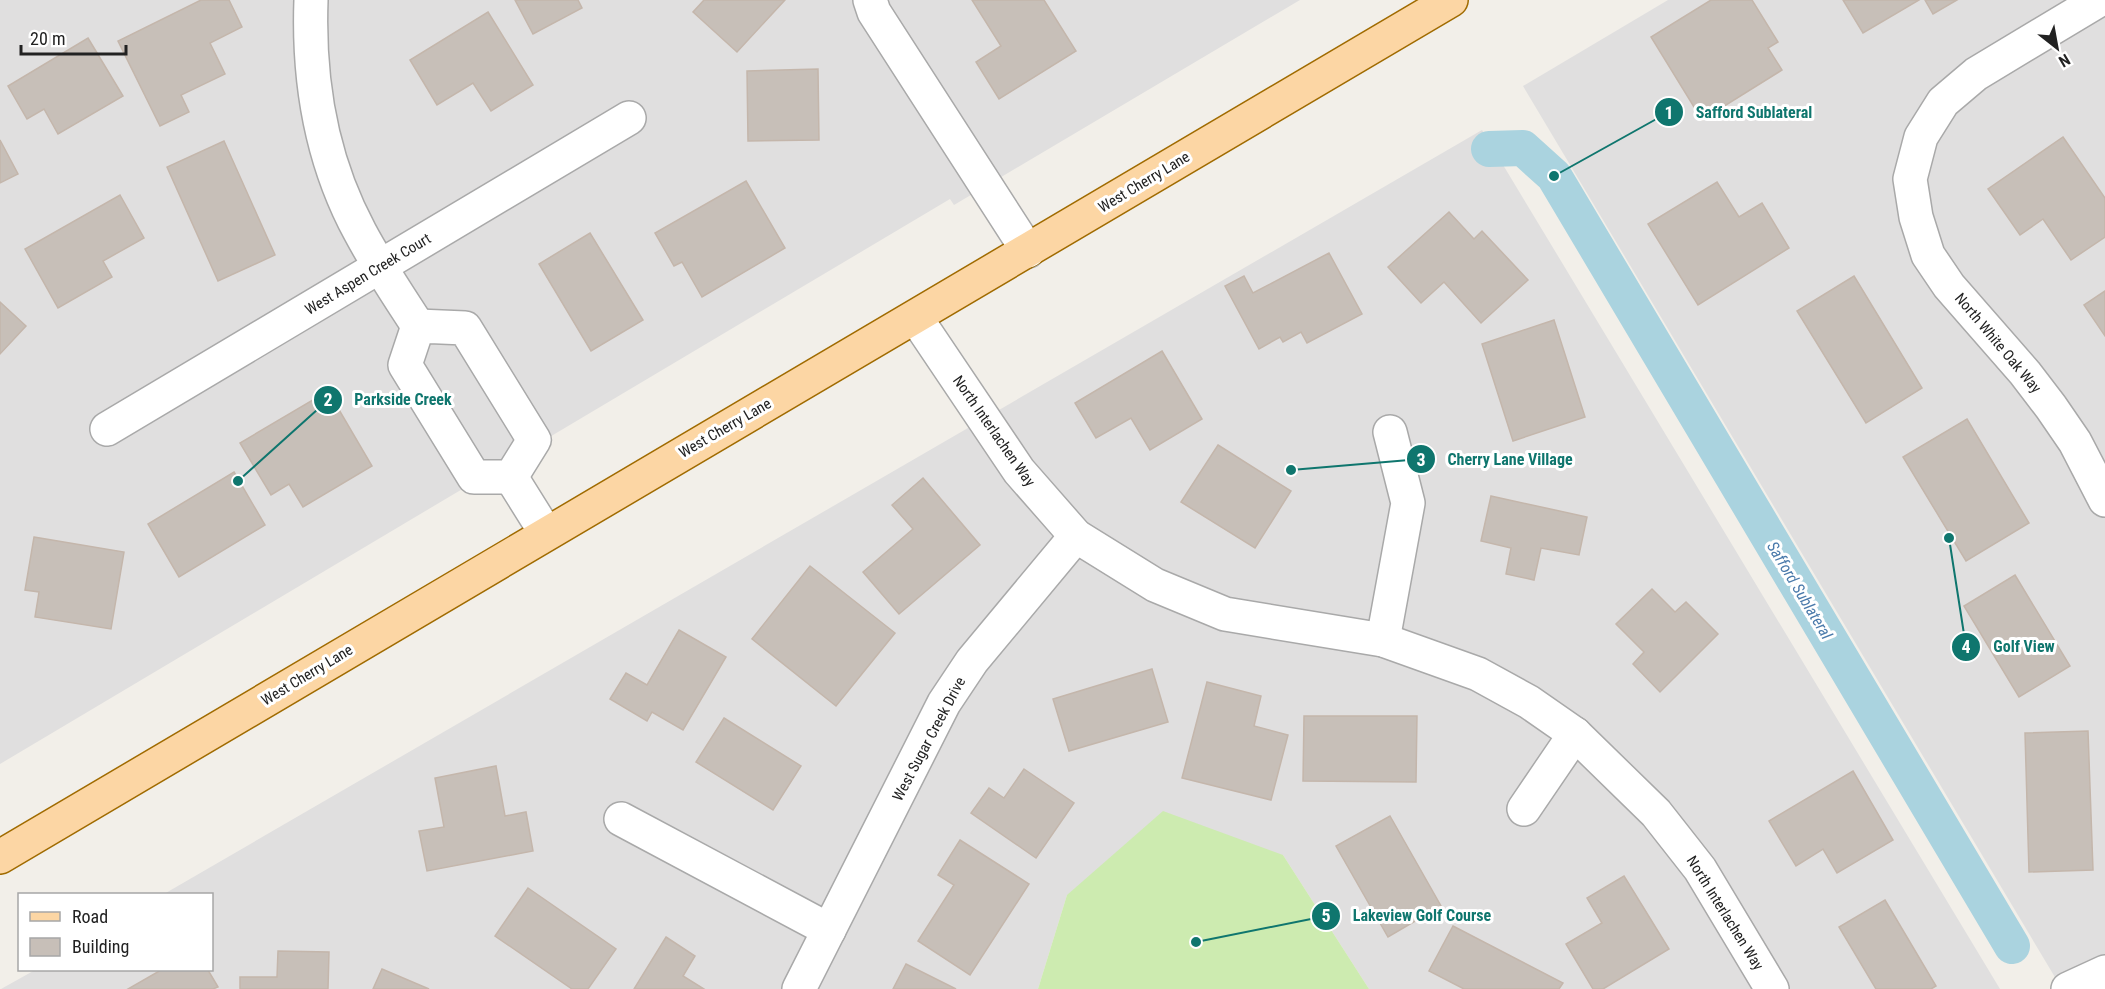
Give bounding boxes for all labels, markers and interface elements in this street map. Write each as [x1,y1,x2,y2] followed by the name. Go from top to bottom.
[21,18,126,56] scale bar
[2027,18,2087,78] north arrow
[30,28,65,49] text: 20 m
[2055,50,2074,71] text: N
[1654,95,1824,129] callout: Safford Sublateral
[1664,102,1674,123] text: 1
[1696,103,1812,122] text: Safford Sublateral
[1095,148,1193,216] street label: West Cherry Lane
[302,229,434,319] street label: West Aspen Creek Court
[1951,289,2045,397] street label: North White Oak Way
[949,372,1039,490] street label: North Interlachen Way
[313,383,464,417] callout: Parkside Creek
[323,389,333,410] text: 2
[354,390,452,409] text: Parkside Creek
[676,394,774,462] street label: West Cherry Lane
[1406,442,1585,476] callout: Cherry Lane Village
[1416,449,1426,470] text: 3
[1447,450,1573,469] text: Cherry Lane Village
[1763,538,1836,643] water label: Safford Sublateral
[1951,630,2066,664] callout: Golf View
[1961,636,1971,657] text: 4
[1993,637,2055,656] text: Golf View
[258,641,356,709] street label: West Cherry Lane
[889,674,969,804] street label: West Sugar Creek Drive
[1683,853,1767,973] street label: North Interlachen Way
[18,893,213,971] legend
[1311,899,1504,933] callout: Lakeview Golf Course
[1321,905,1331,926] text: 5
[72,906,108,927] text: Road
[1353,906,1492,925] text: Lakeview Golf Course
[72,936,129,957] text: Building

